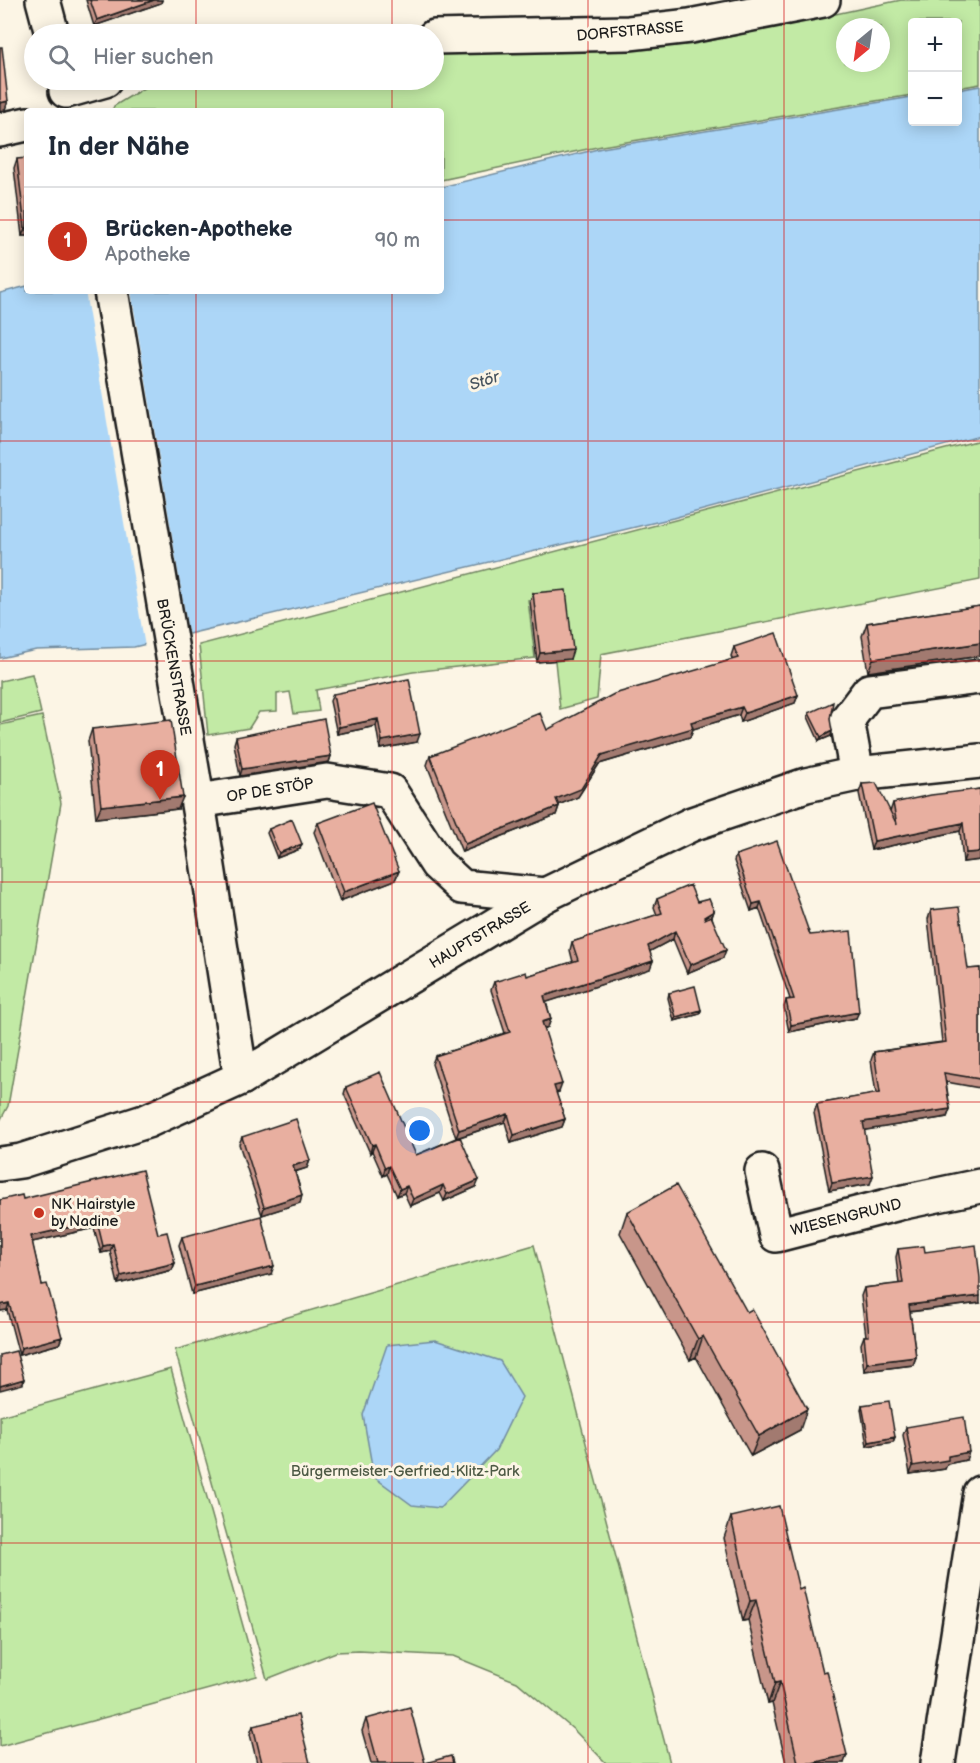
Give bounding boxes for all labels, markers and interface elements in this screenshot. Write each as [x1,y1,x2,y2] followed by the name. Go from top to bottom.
[576,17,685,46] street label: DORFSTRASSE
[836,18,890,72] north arrow
[908,18,962,126] map controls
[908,18,962,72] button: +
[24,24,444,90] search box
[45,41,78,74] icon: search
[93,44,214,71] text: Hier suchen
[908,72,962,126] button: −
[48,132,190,163] text: In der Nähe
[105,216,292,243] text: Brücken-Apotheke
[63,229,72,253] text: 1
[375,229,420,253] text: 90 m
[105,243,190,267] text: Apotheke
[467,367,503,395] water label: Stör
[152,597,195,737] street label: BRÜCKENSTRASSE
[140,750,180,800] pin: 1
[225,774,315,807] street label: OP DE STÖP
[426,898,534,973] street label: HAUPTSTRASSE
[405,1116,434,1145] your location
[51,1195,135,1231] place label: NK Hairstyle by Nadine
[789,1195,904,1240] street label: WIESENGRUND
[32,1206,46,1220] marker: NK Hairstyle by Nadine
[291,1462,520,1481] park label: Bürgermeister-Gerfried-Klitz-Park

